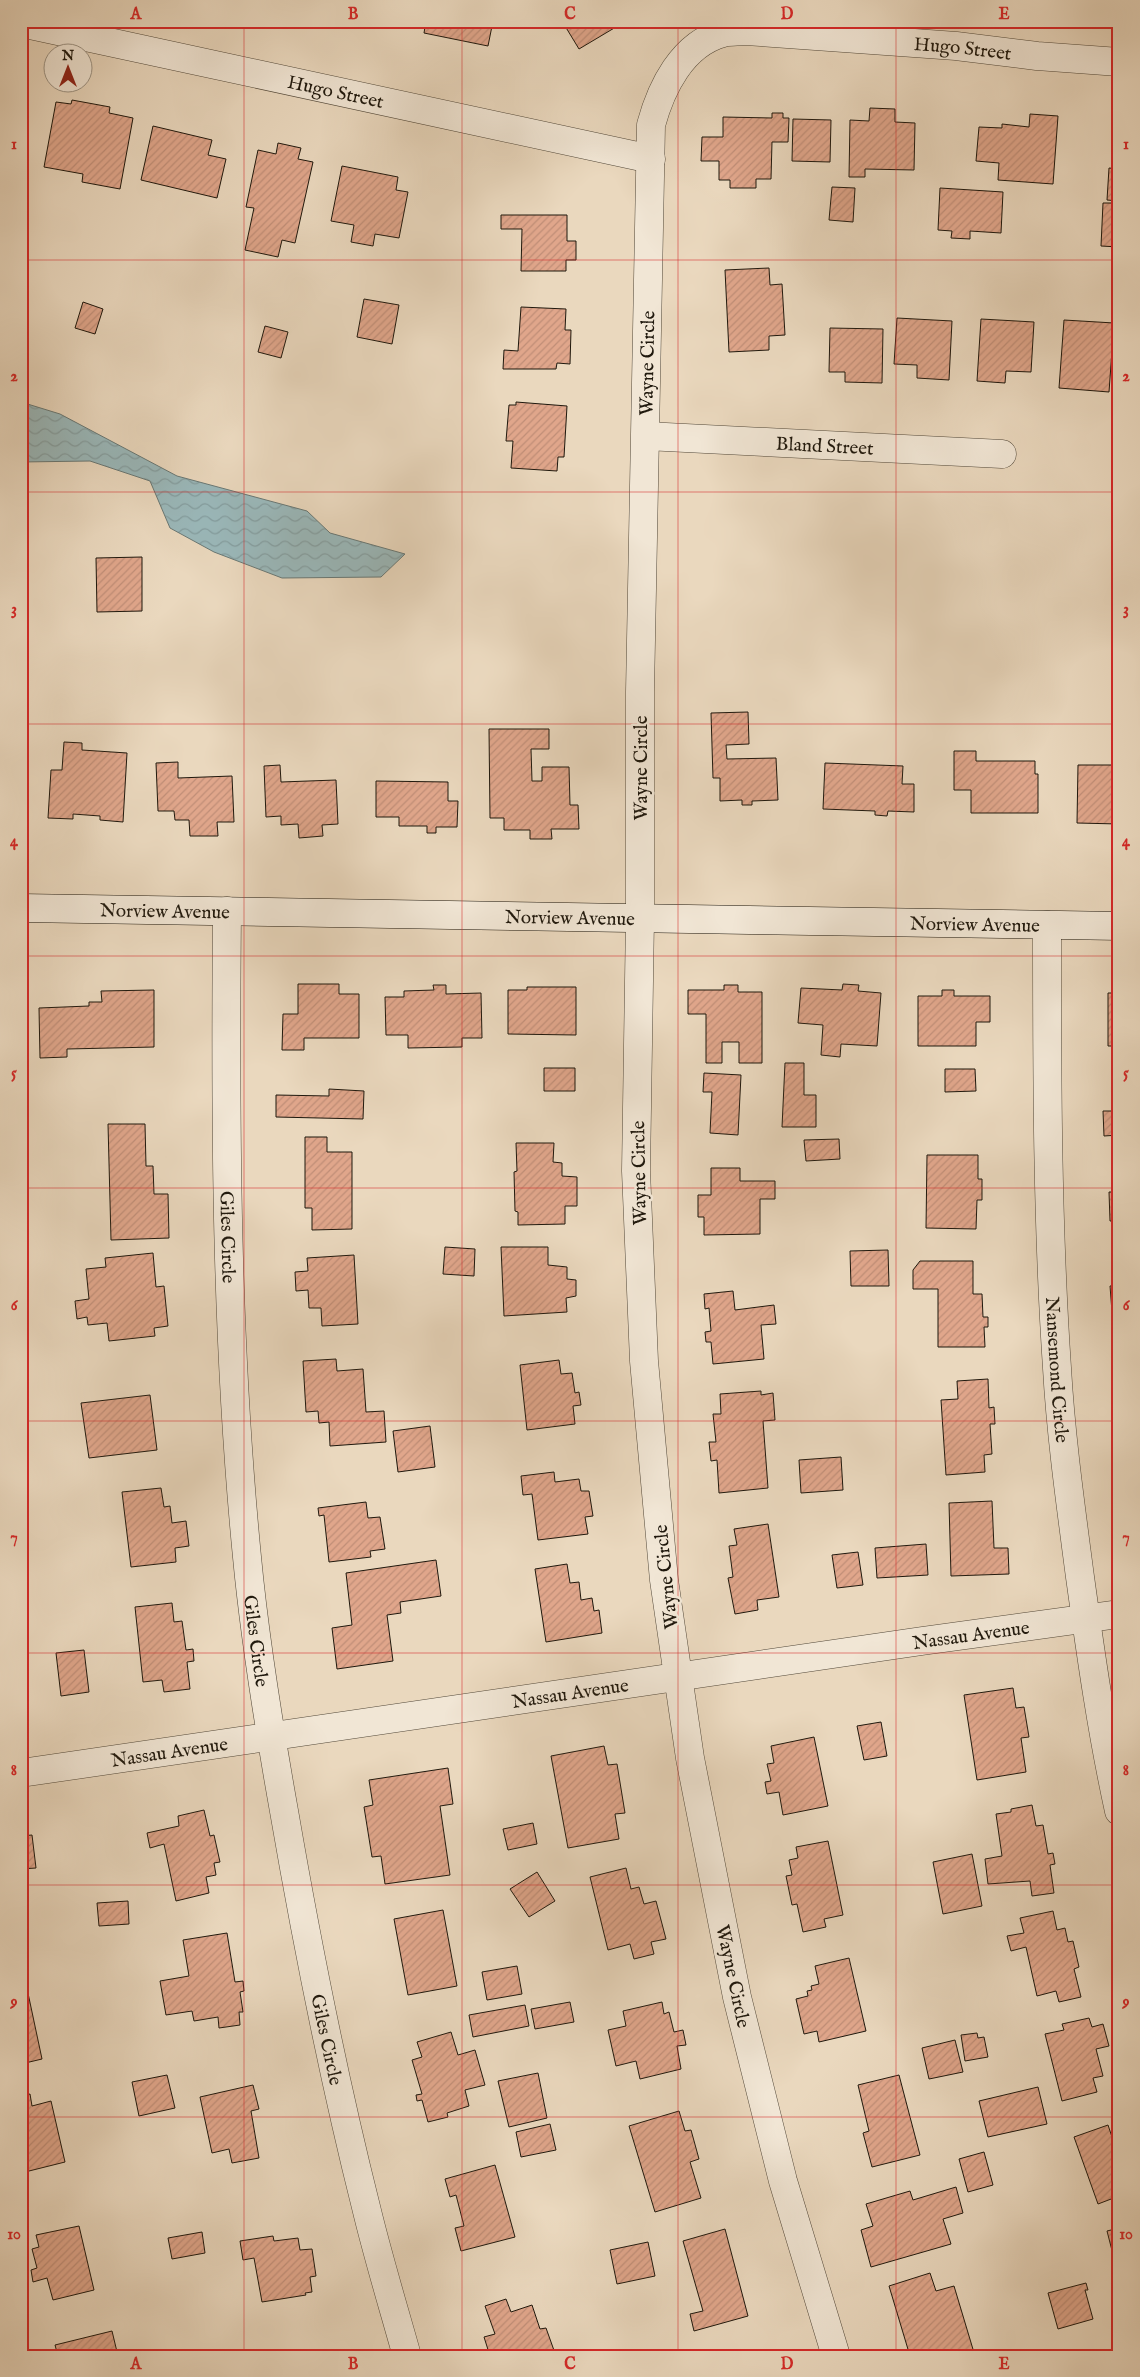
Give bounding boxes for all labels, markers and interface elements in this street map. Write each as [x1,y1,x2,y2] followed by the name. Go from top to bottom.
[130,5,143,25] text: A
[348,5,359,25] text: B
[564,5,576,25] text: C
[781,5,794,25] text: D
[998,5,1010,25] text: E
[913,33,1013,67] street label: Hugo Street
[42,42,92,92] north arrow
[61,47,74,65] text: N
[285,71,386,115] street label: Hugo Street
[11,135,17,155] text: 1
[1123,135,1129,155] text: 1
[635,310,661,416] street label: Wayne Circle
[10,367,18,387] text: 2
[1122,367,1130,387] text: 2
[775,433,875,462] street label: Bland Street
[11,600,17,620] text: 3
[1123,600,1129,620] text: 3
[630,715,654,820] street label: Wayne Circle
[10,832,19,852] text: 4
[1122,832,1131,852] text: 4
[100,899,230,925] street label: Norview Avenue
[505,906,635,932] street label: Norview Avenue
[910,913,1040,939] street label: Norview Avenue
[11,1064,17,1084] text: 5
[1123,1064,1129,1084] text: 5
[627,1120,653,1226] street label: Wayne Circle
[213,1191,240,1284] street label: Giles Circle
[11,1296,19,1316] text: 6
[1039,1296,1073,1444] street label: Nansemond Circle
[1123,1296,1131,1316] text: 6
[650,1523,684,1630] street label: Wayne Circle
[10,1528,18,1548] text: 7
[1122,1528,1130,1548] text: 7
[237,1594,273,1689] street label: Giles Circle
[911,1616,1031,1656] street label: Nassau Avenue
[510,1674,631,1715] street label: Nassau Avenue
[110,1733,230,1774] street label: Nassau Avenue
[11,1761,17,1781] text: 8
[1123,1761,1129,1781] text: 8
[709,1923,755,2030] street label: Wayne Circle
[304,1992,347,2088] street label: Giles Circle
[10,1993,18,2013] text: 9
[1122,1993,1130,2013] text: 9
[7,2225,21,2245] text: 10
[1119,2225,1133,2245] text: 10
[130,2355,143,2375] text: A
[348,2355,359,2375] text: B
[564,2355,576,2375] text: C
[781,2355,794,2375] text: D
[998,2355,1010,2375] text: E

